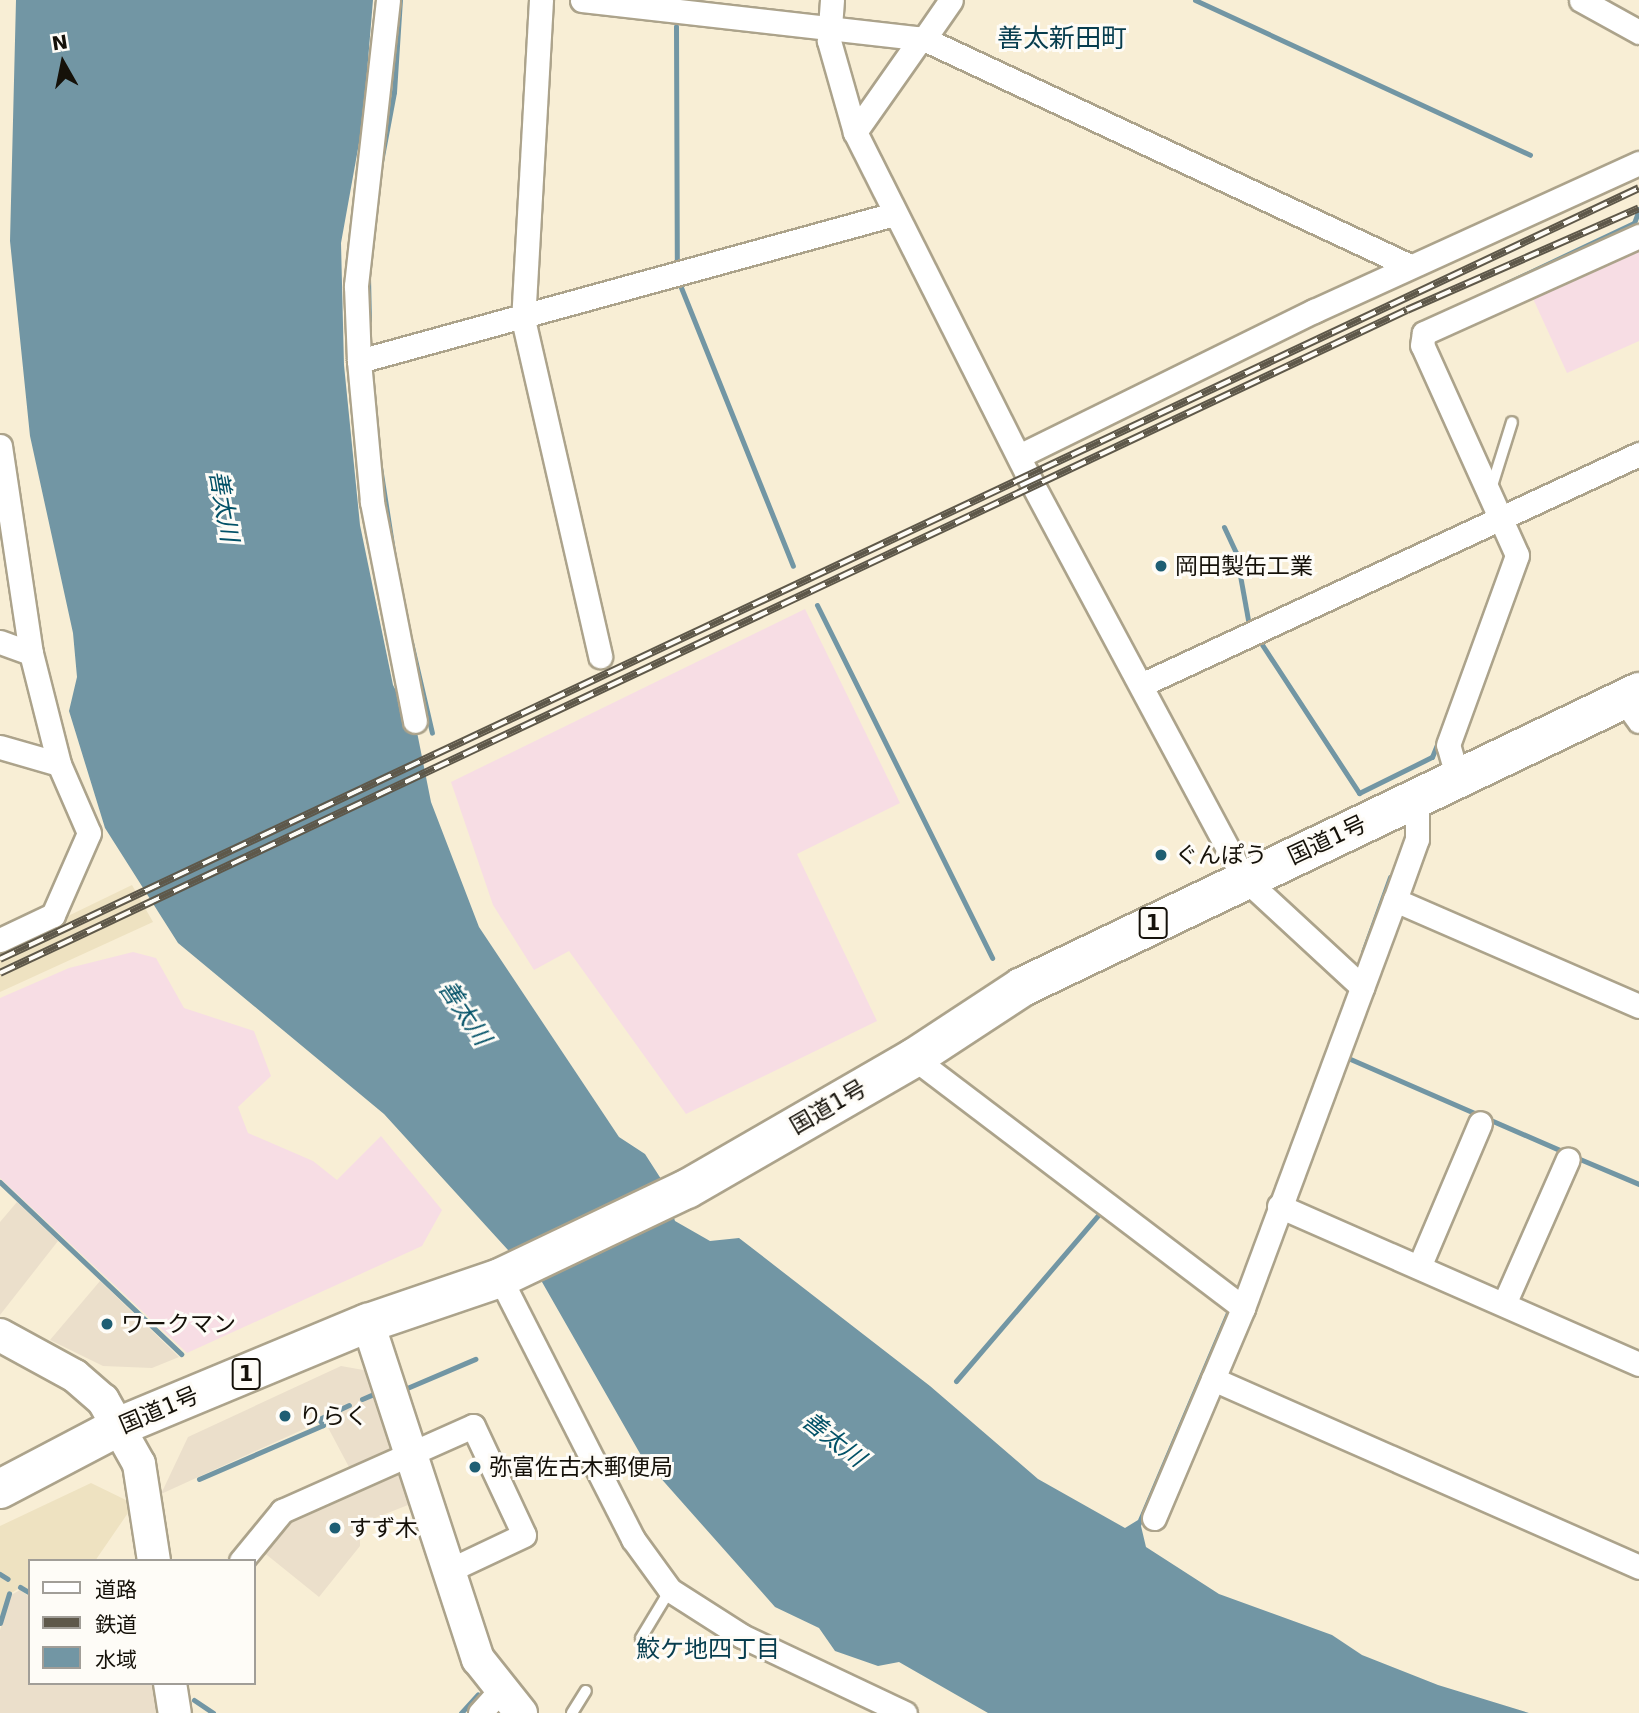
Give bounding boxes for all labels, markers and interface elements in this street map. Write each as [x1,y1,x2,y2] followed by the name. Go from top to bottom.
[997,23,1127,55] district label: 善太新田町
[28,28,98,98] north arrow
[50,30,69,54] text: N
[203,468,243,544] water label: 善太川
[1175,552,1313,580] place label: 岡田製缶工業
[1153,558,1169,574] marker: 岡田製缶工業
[1283,810,1371,870] street label: 国道1号
[1175,841,1267,869] place label: ぐんぽう
[1153,847,1169,863] marker: ぐんぽう
[1137,906,1169,940] road number: 1
[432,975,496,1051] water label: 善太川
[785,1074,871,1140] street label: 国道1号
[121,1310,236,1338] place label: ワークマン
[99,1316,115,1332] marker: ワークマン
[230,1356,262,1392] road number: 1
[115,1381,203,1439] street label: 国道1号
[299,1402,368,1430] place label: りらく
[796,1406,870,1474] water label: 善太川
[277,1408,293,1424] marker: りらく
[489,1453,673,1481] place label: 弥富佐古木郵便局
[467,1459,483,1475] marker: 弥富佐古木郵便局
[349,1514,418,1542] place label: すず木
[327,1520,343,1536] marker: すず木
[28,1559,256,1685] legend
[95,1578,137,1602] text: 道路
[95,1613,137,1637] text: 鉄道
[636,1636,780,1664] district label: 鮫ケ地四丁目
[95,1648,137,1672] text: 水域

